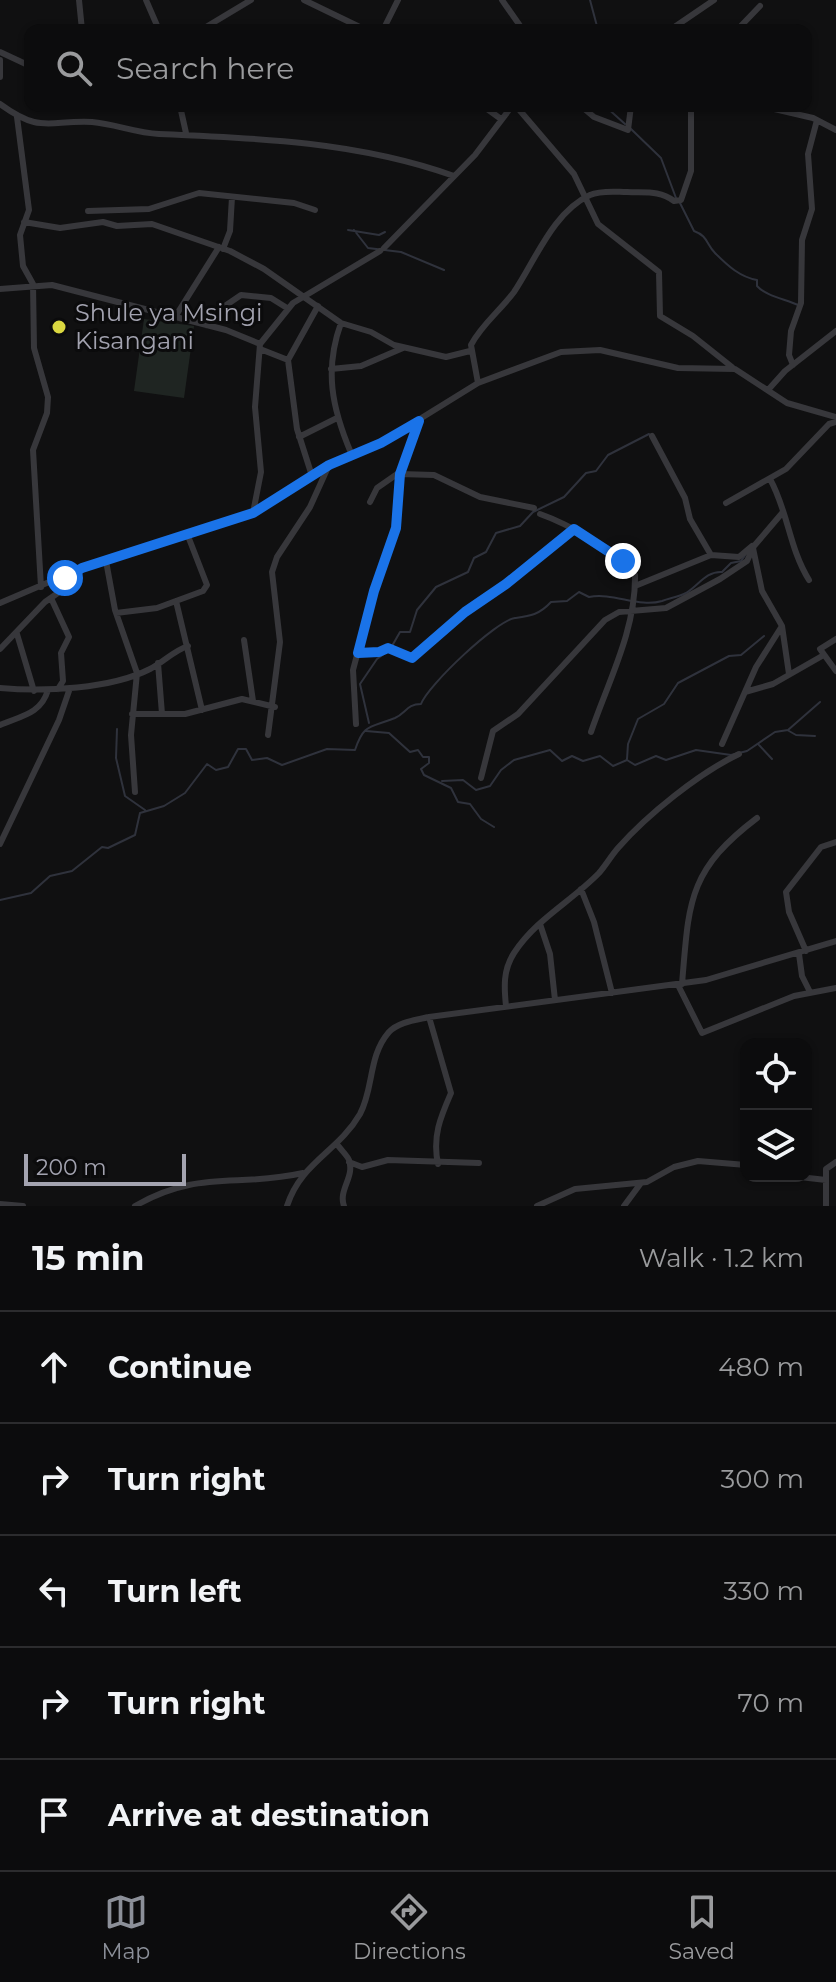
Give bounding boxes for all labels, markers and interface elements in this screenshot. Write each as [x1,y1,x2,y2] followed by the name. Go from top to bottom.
[24,24,812,112] search box
[52,46,96,90] icon: search
[116,50,294,87] text: Search here
[75,298,263,355] place label: Shule ya Msingi Kisangani
[50,318,68,336] marker: Shule ya Msingi Kisangani
[605,543,641,579] route end
[47,560,83,596] route start
[740,1038,812,1182] map controls
[740,1038,812,1110] button: locate
[740,1110,812,1182] button: layers
[24,1150,186,1186] scale bar
[36,1154,107,1181] text: 200 m
[32,1237,145,1279] text: 15 min
[639,1242,804,1274] text: Walk · 1.2 km
[32,1345,76,1389] icon: ahead
[108,1349,252,1386] text: Continue
[718,1351,804,1383] text: 480 m
[32,1457,76,1501] icon: right
[108,1461,265,1498] text: Turn right
[721,1463,804,1495] text: 300 m
[32,1569,76,1613] icon: left
[108,1573,241,1610] text: Turn left
[723,1575,804,1607] text: 330 m
[32,1681,76,1725] icon: right
[108,1685,265,1722] text: Turn right
[738,1687,804,1719] text: 70 m
[32,1793,76,1837] icon: arrive
[108,1797,430,1834] text: Arrive at destination
[101,1890,150,1965] tab: Map
[353,1890,466,1965] tab: Directions
[669,1890,735,1965] tab: Saved

